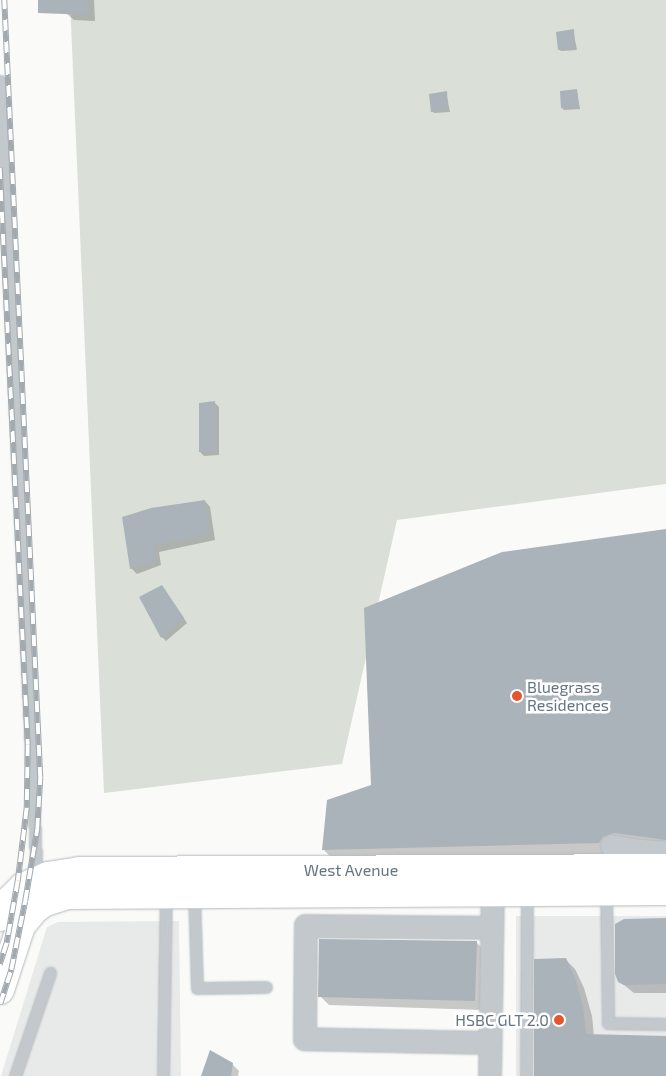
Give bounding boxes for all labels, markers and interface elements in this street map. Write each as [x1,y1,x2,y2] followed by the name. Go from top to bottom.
[527,677,609,715] place label: Bluegrass Residences
[511,690,523,702] marker: Bluegrass Residences
[304,860,398,880] street label: West Avenue
[455,1010,549,1030] place label: HSBC GLT 2.0
[553,1014,565,1026] marker: HSBC GLT 2.0

